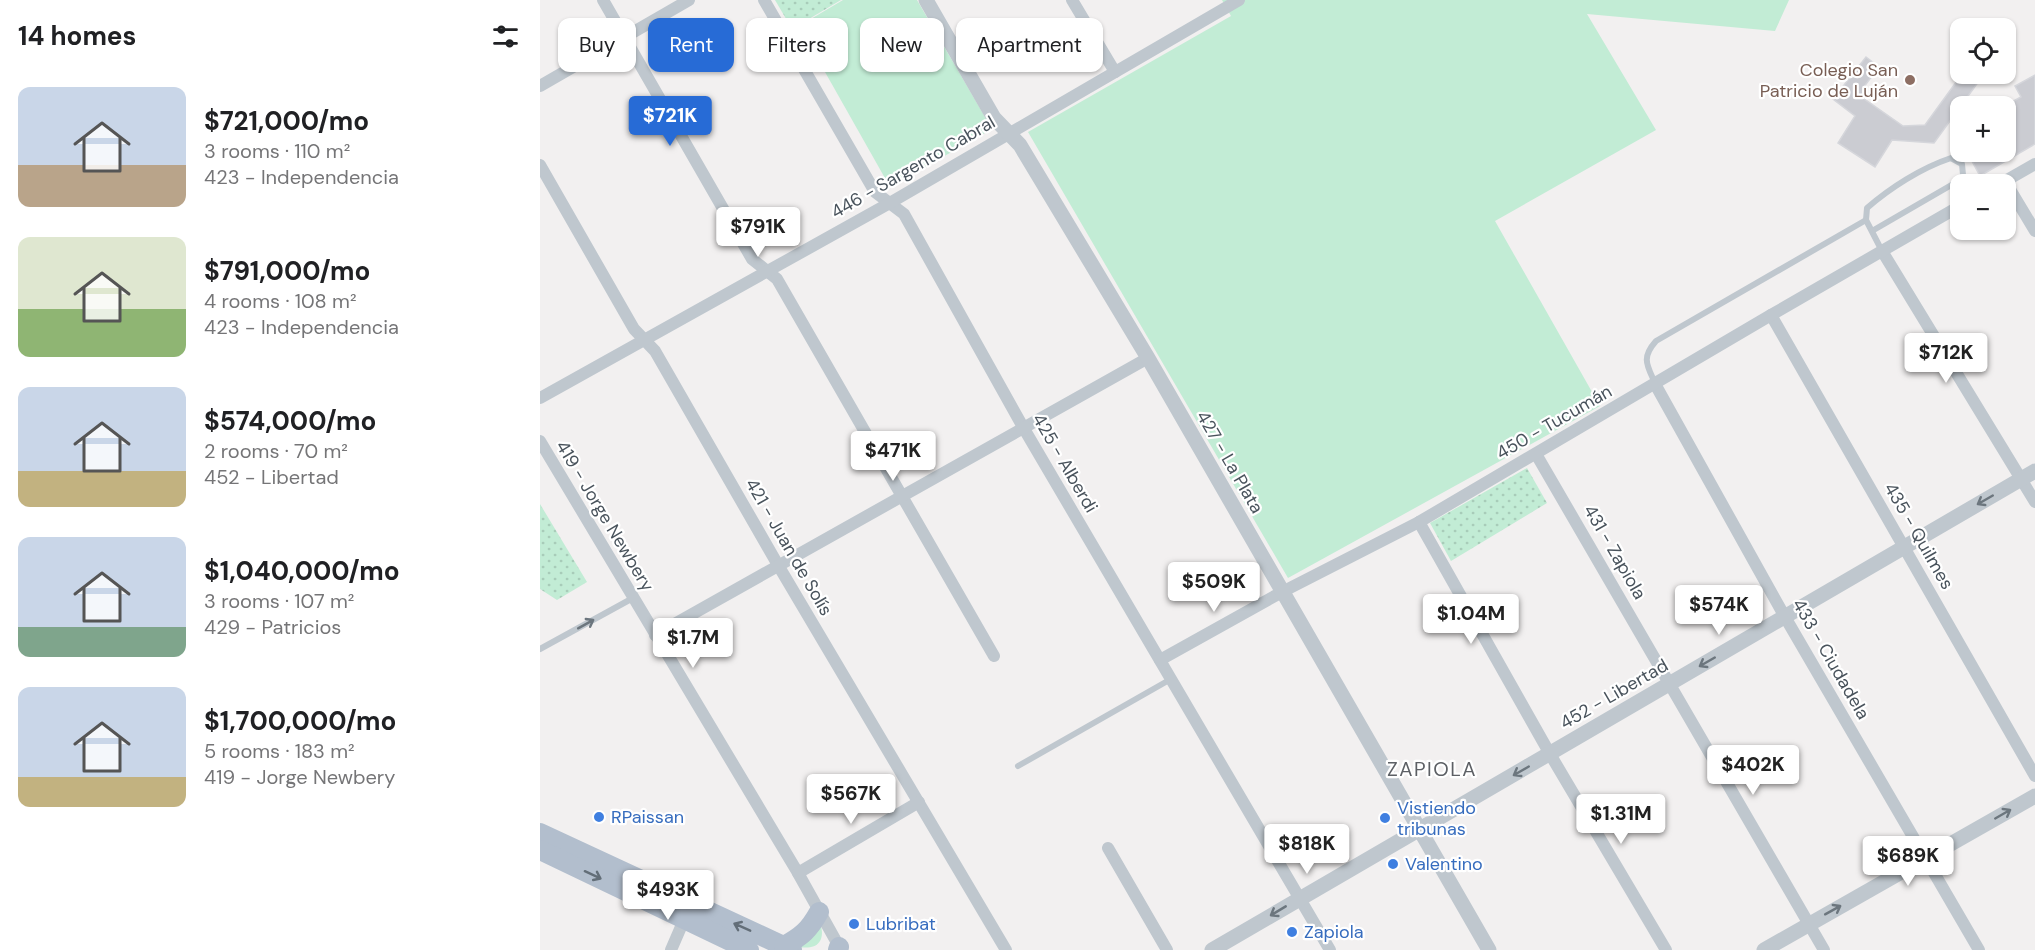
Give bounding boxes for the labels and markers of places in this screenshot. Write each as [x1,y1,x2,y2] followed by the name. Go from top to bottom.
[1760,58,1898,103] place label: Colegio San Patricio de Luján
[1903,73,1917,87] marker: Colegio San Patricio de Luján
[628,96,712,147] pin: $721K
[716,207,800,258] pin: $791K
[1904,333,1988,384] pin: $712K
[851,431,935,482] pin: $471K
[1172,562,1256,613] pin: $509K
[1677,585,1761,636] pin: $574K
[1422,594,1520,645] pin: $1.04M
[651,618,735,669] pin: $1.7M
[1711,745,1795,796] pin: $402K
[809,774,893,825] pin: $567K
[1572,794,1670,845] pin: $1.31M
[1397,796,1476,841] place label: Vistiendo tribunas
[611,805,684,829] place label: RPaissan
[592,810,606,824] marker: RPaissan
[1378,811,1392,825] marker: Vistiendo tribunas
[1265,824,1349,875] pin: $818K
[1866,836,1950,887] pin: $689K
[1405,852,1483,876] place label: Valentino
[1386,857,1400,871] marker: Valentino
[626,870,710,921] pin: $493K
[866,912,936,936] place label: Lubribat
[847,917,861,931] marker: Lubribat
[1304,920,1364,944] place label: Zapiola
[1285,925,1299,939] marker: Zapiola

